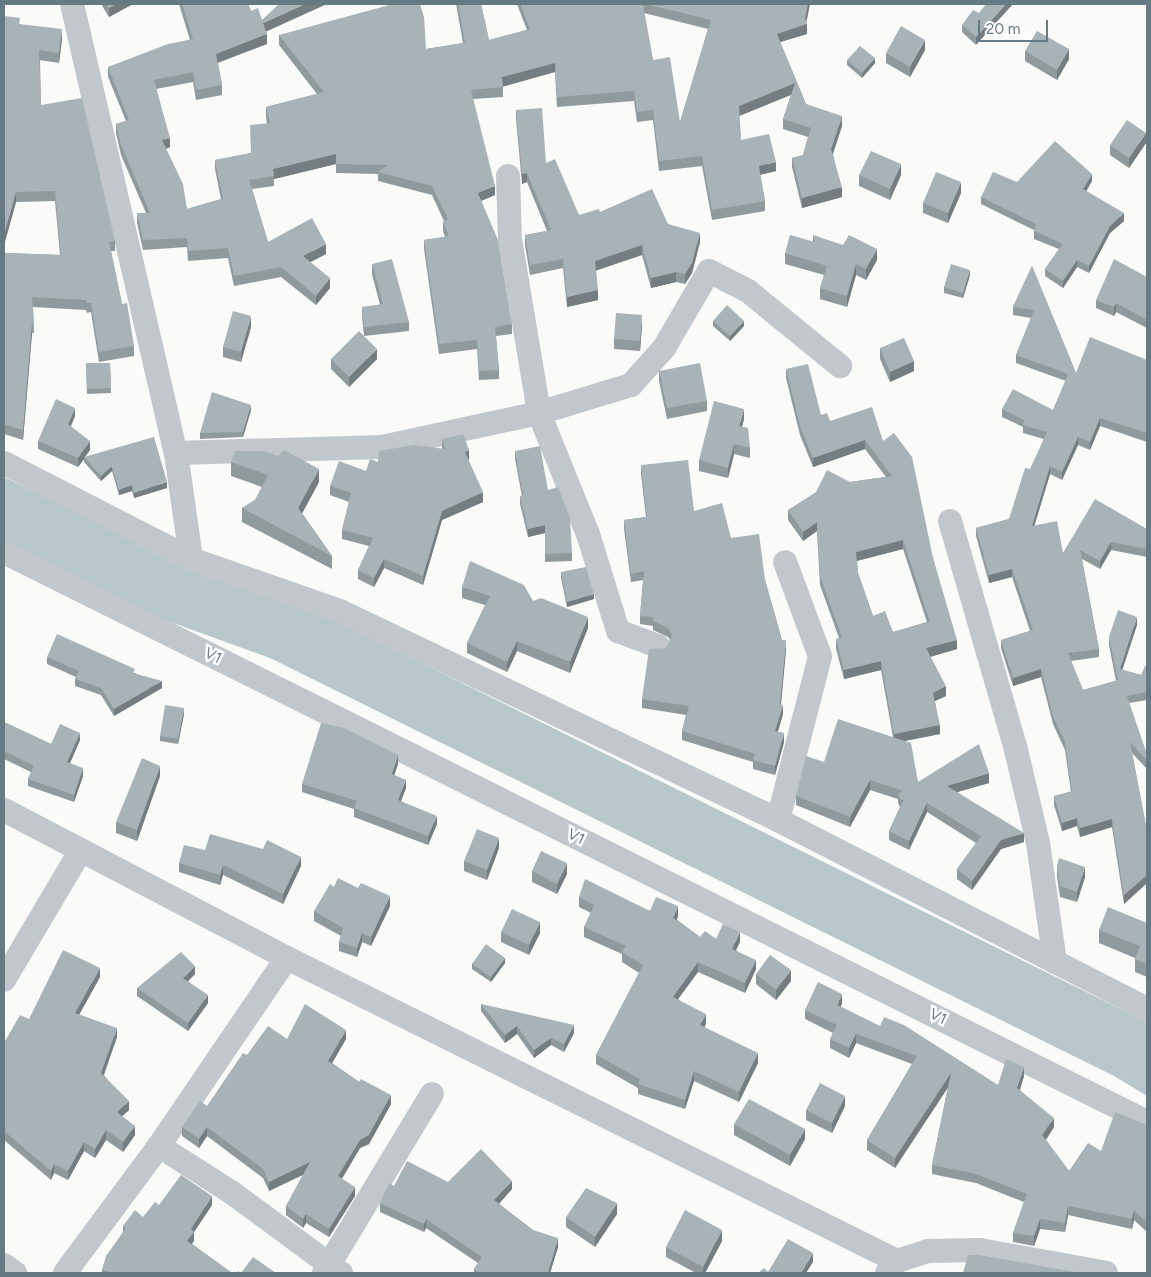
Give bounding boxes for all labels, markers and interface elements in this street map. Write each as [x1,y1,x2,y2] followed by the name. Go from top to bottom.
[981,10,1051,42] scale bar
[986,20,1020,38] text: 20 m
[202,644,224,668] street label: V1
[565,825,587,849] street label: V1
[927,1005,949,1029] street label: V1

